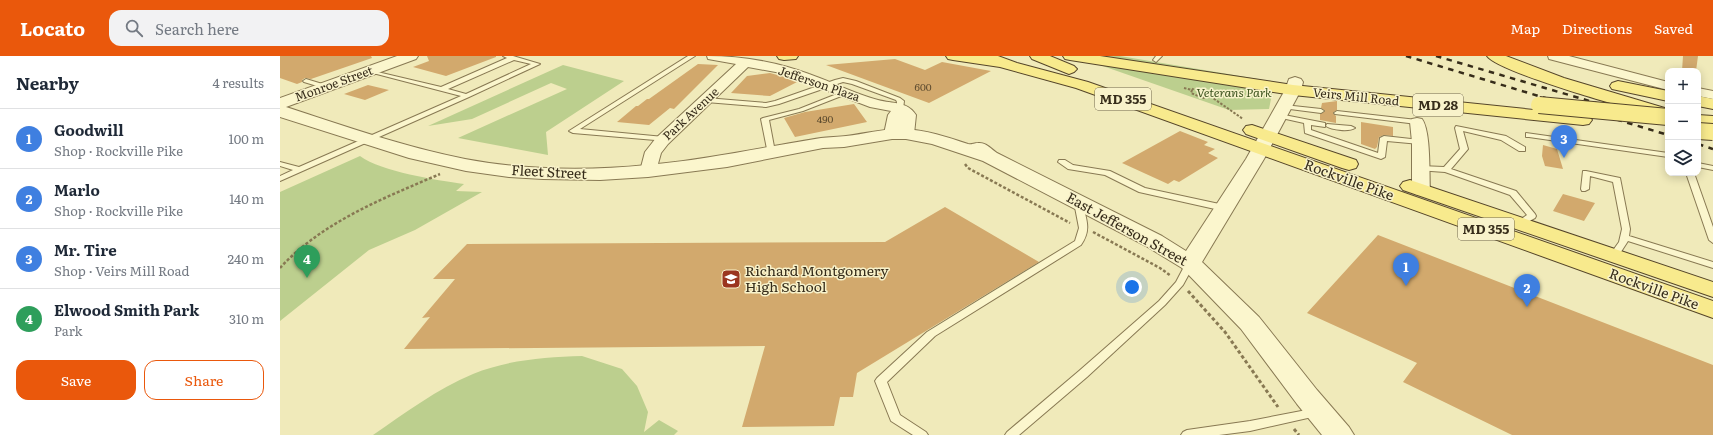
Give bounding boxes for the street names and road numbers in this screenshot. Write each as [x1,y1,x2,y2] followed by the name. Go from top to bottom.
[292,61,375,106] street label: Monroe Street
[776,61,863,106] street label: Jefferson Plaza
[658,83,722,144] street label: Park Avenue
[1312,83,1401,110] street label: Veirs Mill Road
[1095,88,1151,110] road number: MD 355
[1413,94,1463,116] road number: MD 28
[1302,154,1397,205] street label: Rockville Pike
[511,159,588,183] street label: Fleet Street
[1063,186,1192,270] street label: East Jefferson Street
[1458,218,1514,240] road number: MD 355
[1607,263,1702,314] street label: Rockville Pike

